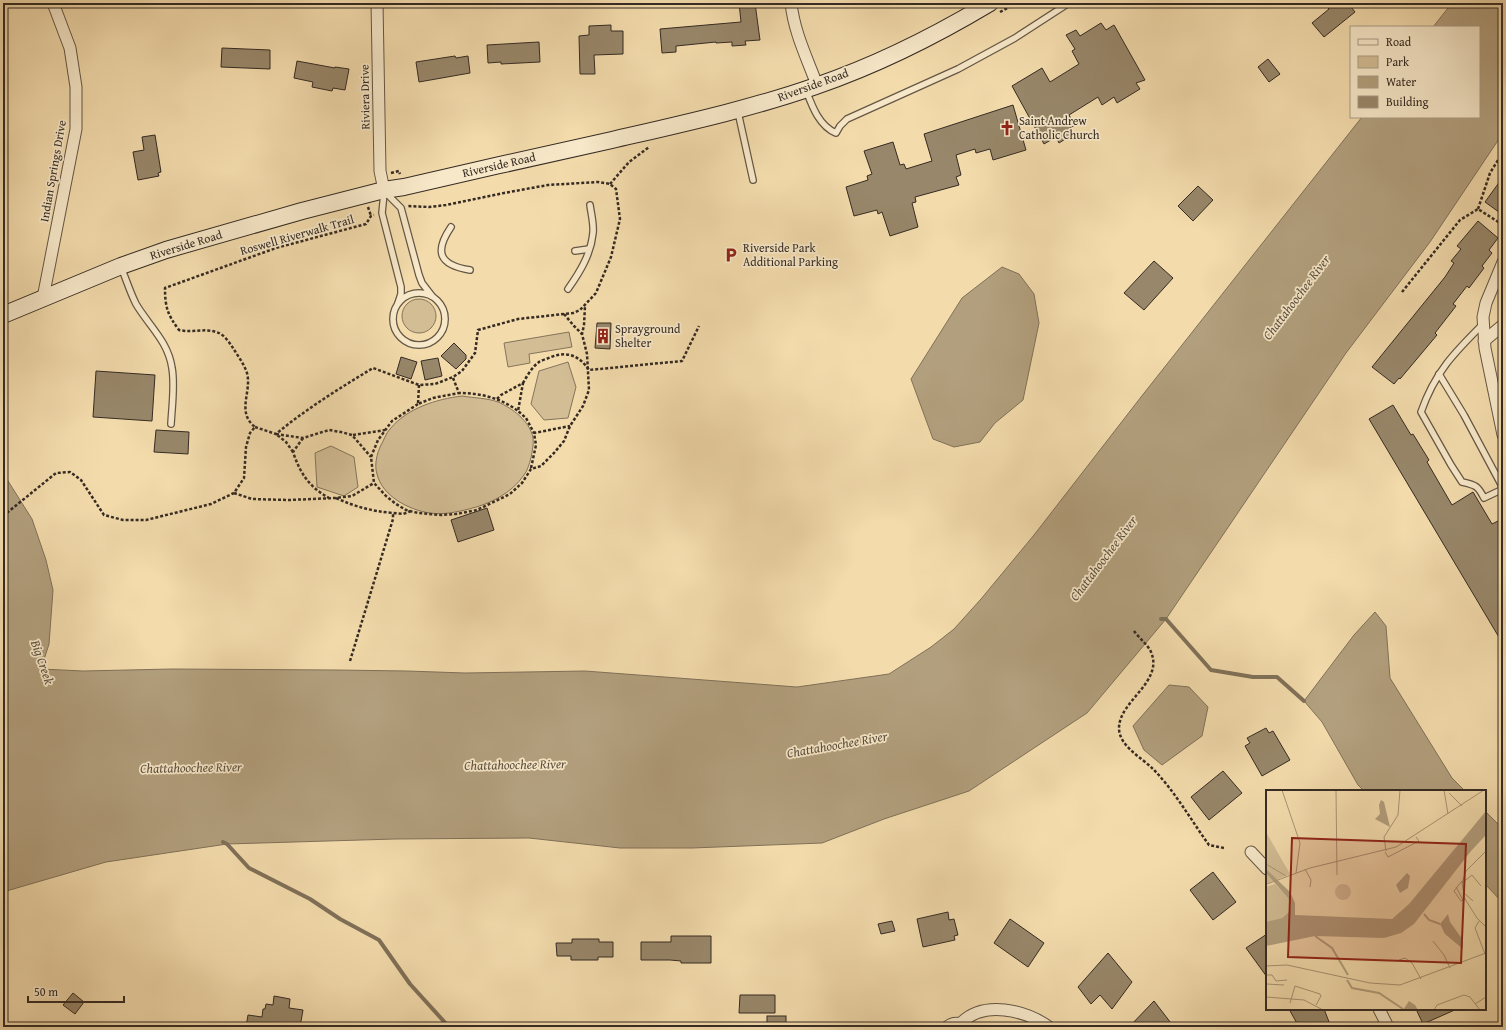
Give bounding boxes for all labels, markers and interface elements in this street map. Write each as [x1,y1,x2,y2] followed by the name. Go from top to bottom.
[1350,26,1480,118] legend
[1386,33,1412,50] text: Road
[1386,53,1410,70] text: Park
[355,64,374,130] street label: Riviera Drive
[775,64,851,105] street label: Riverside Road
[1386,73,1416,90] text: Water
[1386,93,1429,110] text: Building
[1019,112,1100,143] place label: Saint Andrew Catholic Church
[35,118,70,223] street label: Indian Springs Drive
[998,119,1016,137] church icon: Saint Andrew Catholic Church
[461,148,538,181] street label: Riverside Road
[238,210,356,259] street label: Roswell Riverwalk Trail
[148,225,225,264] street label: Riverside Road
[743,239,838,270] place label: Riverside Park Additional Parking
[722,246,740,264] parking icon: Riverside Park Additional Parking
[1258,250,1335,344] water label: Chattahoochee River
[615,320,681,351] place label: Sprayground Shelter
[594,327,612,345] building icon: Sprayground Shelter
[1065,511,1142,605] water label: Chattahoochee River
[26,636,59,687] water label: Big Creek
[785,726,890,763] water label: Chattahoochee River
[464,754,567,775] water label: Chattahoochee River
[140,757,243,778] water label: Chattahoochee River
[1266,790,1486,1010] inset map
[28,978,124,1004] scale bar
[34,983,58,1000] text: 50 m

